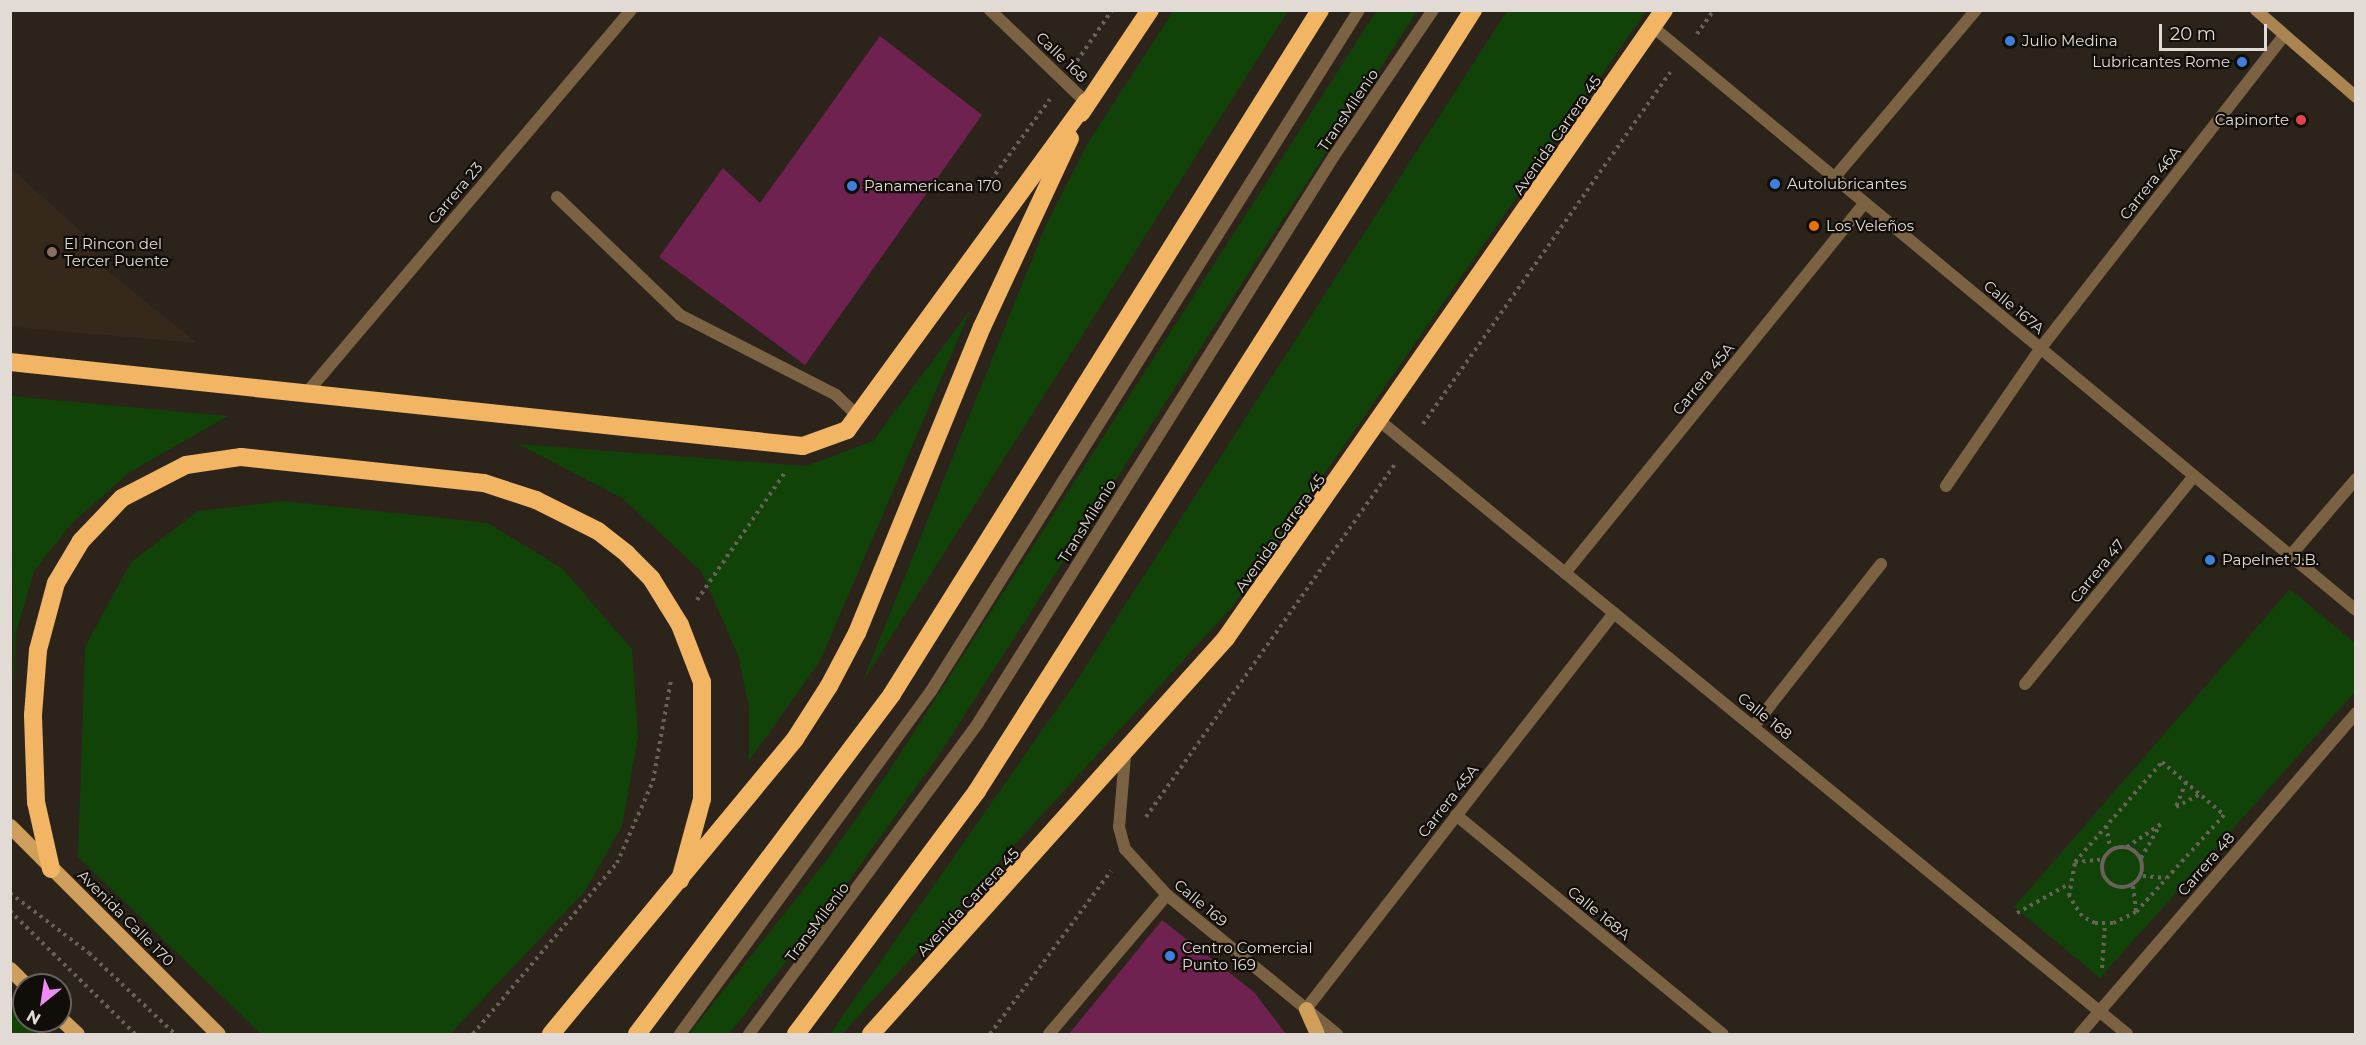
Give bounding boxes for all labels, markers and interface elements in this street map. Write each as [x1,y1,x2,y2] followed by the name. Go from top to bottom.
[2162,12,2270,50] scale bar
[2170,23,2216,45] text: 20 m
[1033,28,1091,86] street label: Calle 168
[2022,32,2118,50] place label: Julio Medina
[2003,34,2017,48] marker: Julio Medina
[2092,53,2230,71] place label: Lubricantes Rome
[2235,55,2249,69] marker: Lubricantes Rome
[1314,66,1382,154] street label: TransMilenio
[1509,72,1605,198] street label: Avenida Carrera 45
[2215,111,2289,129] place label: Capinorte
[2294,113,2308,127] marker: Capinorte
[2116,143,2184,223] street label: Carrera 46A
[424,158,486,228] street label: Carrera 23
[1787,175,1907,193] place label: Autolubricantes
[864,177,1001,195] place label: Panamericana 170
[1768,177,1782,191] marker: Autolubricantes
[845,179,859,193] marker: Panamericana 170
[1826,217,1914,235] place label: Los Veleños
[1807,219,1821,233] marker: Los Veleños
[64,234,169,269] place label: El Rincon del Tercer Puente
[45,245,59,259] marker: El Rincon del Tercer Puente
[1980,276,2048,338] street label: Calle 167A
[1668,339,1738,419] street label: Carrera 45A
[1231,471,1329,595] street label: Avenida Carrera 45
[1054,476,1120,566] street label: TransMilenio
[2066,536,2128,606] street label: Carrera 47
[2222,551,2319,569] place label: Papelnet J.B.
[2203,553,2217,567] marker: Papelnet J.B.
[1734,689,1796,743] street label: Calle 168
[1414,761,1482,841] street label: Carrera 45A
[2174,829,2238,899] street label: Carrera 48
[913,844,1023,960] street label: Avenida Carrera 45
[74,866,178,970] street label: Avenida Calle 170
[1171,875,1231,931] street label: Calle 169
[781,879,853,965] street label: TransMilenio
[1564,882,1634,944] street label: Calle 168A
[1182,938,1312,973] place label: Centro Comercial Punto 169
[1163,949,1177,963] marker: Centro Comercial Punto 169
[12,973,72,1033] north arrow
[23,1006,44,1029] text: N

